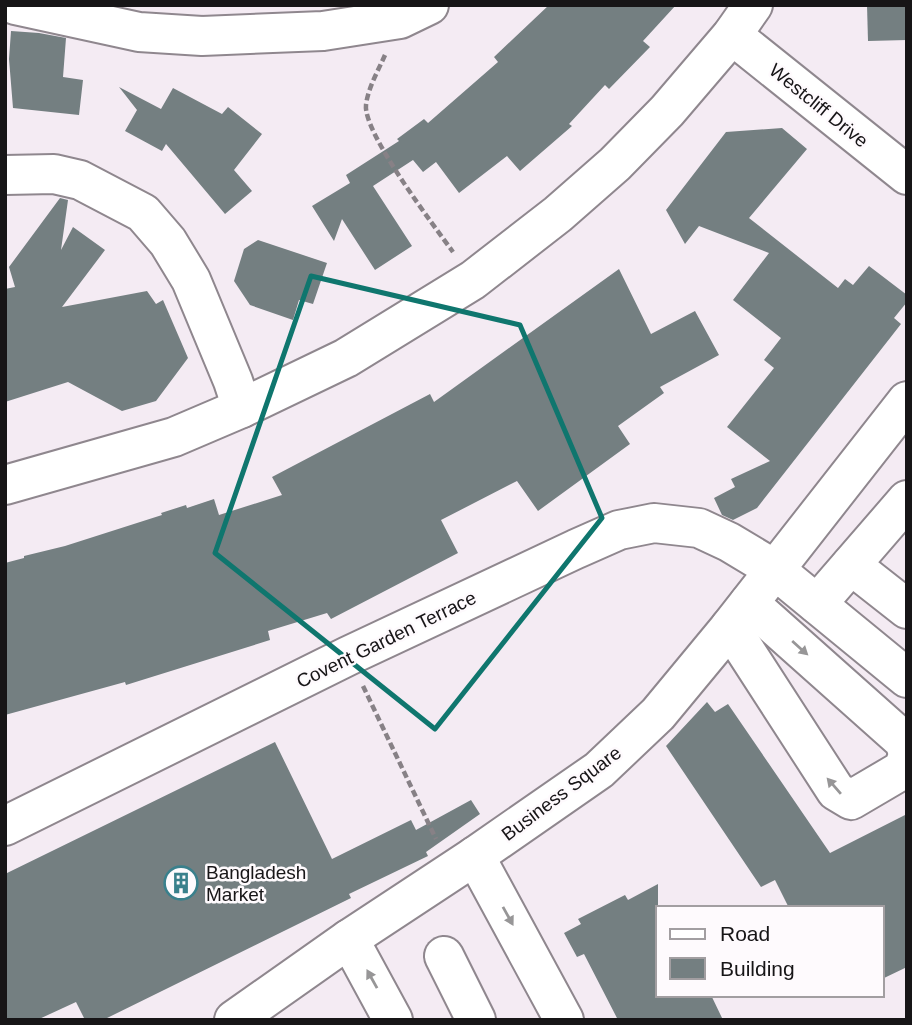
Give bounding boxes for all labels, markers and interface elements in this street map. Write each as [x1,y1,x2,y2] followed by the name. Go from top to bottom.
[765,59,872,152] street label: Westcliff Drive
[293,587,479,692] street label: Covent Garden Terrace
[791,640,809,656] one-way arrow
[498,742,625,845] street label: Business Square
[827,777,842,795] one-way arrow
[206,862,306,905] place label: Bangladesh Market
[162,864,200,902] building icon: Bangladesh Market
[656,906,884,997] legend
[502,907,514,926] one-way arrow
[720,922,770,945] text: Road
[720,957,795,980] text: Building
[366,969,378,989] one-way arrow

